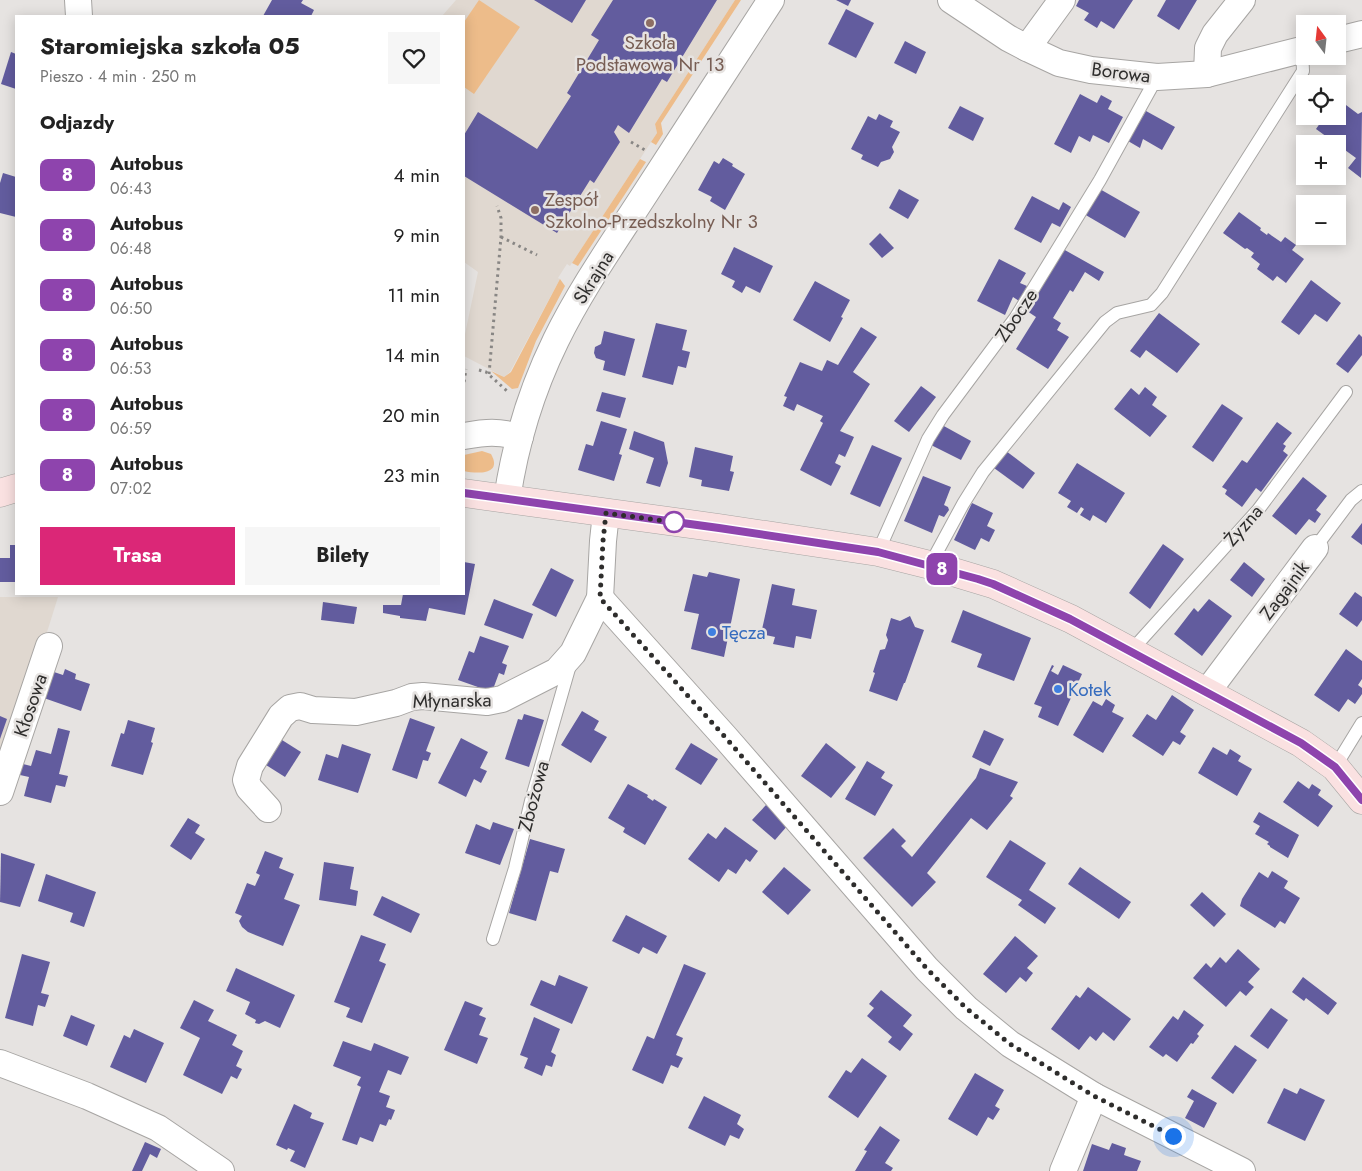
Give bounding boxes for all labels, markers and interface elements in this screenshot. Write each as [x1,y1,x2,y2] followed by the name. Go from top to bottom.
[1296,15,1346,65] north arrow
[1296,15,1346,245] map controls
[644,17,656,29] marker: Szkoła Podstawowa Nr 13
[40,28,300,63] text: Staromiejska szkoła 05
[576,29,724,78] place label: Szkoła Podstawowa Nr 13
[388,32,440,84] button: heart
[1090,55,1152,90] street label: Borowa
[40,65,196,88] text: Pieszo · 4 min · 250 m
[1296,75,1346,125] button: locate
[40,109,114,136] text: Odjazdy
[1296,135,1346,185] button: +
[110,150,183,177] text: Autobus
[62,162,73,188] text: 8
[393,162,440,189] text: 4 min
[110,177,152,200] text: 06:43
[545,186,758,235] place label: Zespół Szkolno-Przedszkolny Nr 3
[1296,195,1346,245] button: −
[529,204,541,216] marker: Zespół Szkolno-Przedszkolny Nr 3
[110,210,183,237] text: Autobus
[62,222,73,248] text: 8
[394,222,440,249] text: 9 min
[110,237,152,260] text: 06:48
[567,245,620,309] street label: Skrajna
[110,270,183,297] text: Autobus
[62,282,73,308] text: 8
[387,282,440,309] text: 11 min
[989,283,1044,347] street label: Zbocze
[110,297,152,320] text: 06:50
[110,330,183,357] text: Autobus
[62,342,73,368] text: 8
[385,342,440,369] text: 14 min
[110,357,151,380] text: 06:53
[110,390,183,417] text: Autobus
[62,402,73,428] text: 8
[382,402,440,429] text: 20 min
[110,417,152,440] text: 06:59
[110,450,183,477] text: Autobus
[62,462,73,488] text: 8
[383,462,440,489] text: 23 min
[110,477,152,500] text: 07:02
[1218,499,1269,552] street label: Żyzna
[663,511,685,533] unlabelled marker
[40,527,235,585] button: Trasa
[245,527,440,585] button: Bilety
[926,553,958,585] line badge: 8
[1253,555,1316,625] street label: Zagajnik
[936,556,948,582] text: 8
[722,619,766,646] place label: Tęcza
[706,626,718,638] marker: Tęcza
[7,670,54,740] street label: Kłosowa
[1068,676,1112,703] place label: Kotek
[1052,683,1064,695] marker: Kotek
[412,686,492,715] street label: Młynarska
[511,758,556,835] street label: Zbożowa
[1161,1124,1186,1149] your location

